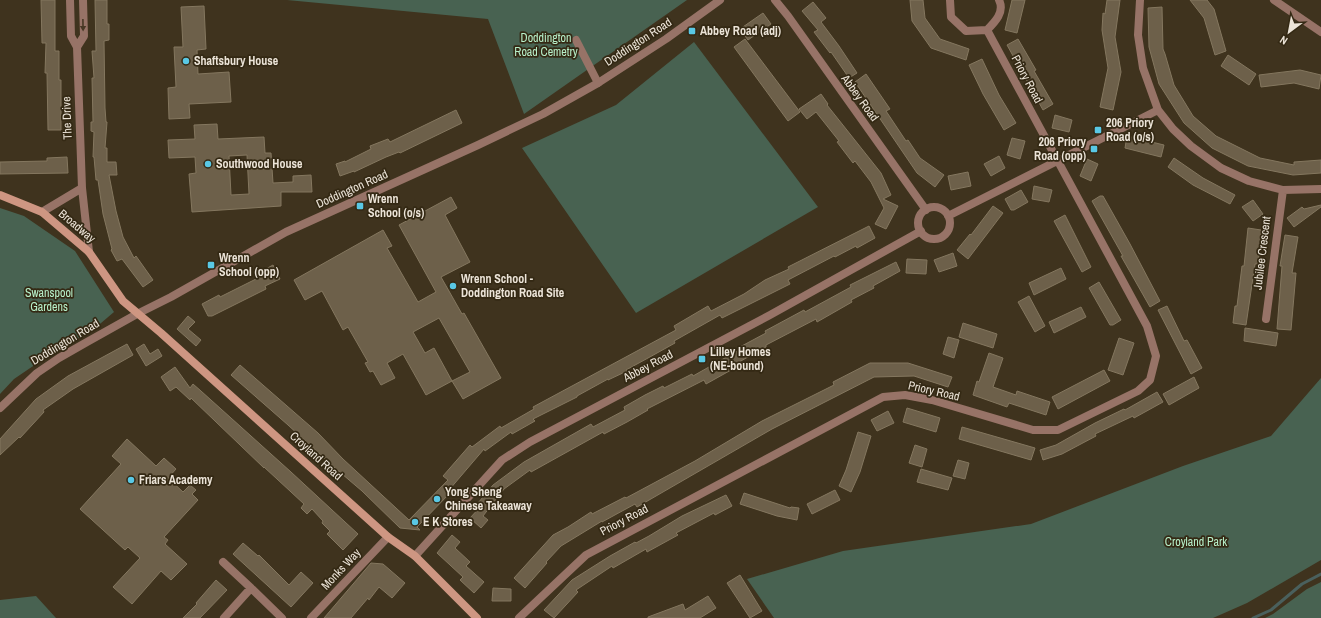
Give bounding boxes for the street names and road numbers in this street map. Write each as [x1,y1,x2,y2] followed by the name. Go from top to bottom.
[601,14,675,70] street label: Doddington Road
[1008,52,1046,106] street label: Priory Road
[837,71,882,125] street label: Abbey Road
[58,96,76,140] street label: The Drive
[314,166,390,212] street label: Doddington Road
[55,206,99,246] street label: Broadway
[1250,215,1274,291] street label: Jubilee Crescent
[28,315,102,369] street label: Doddington Road
[619,346,676,386] street label: Abbey Road
[907,377,961,405] street label: Priory Road
[286,428,346,484] street label: Croyland Road
[597,501,651,539] street label: Priory Road
[318,545,364,593] street label: Monks Way

